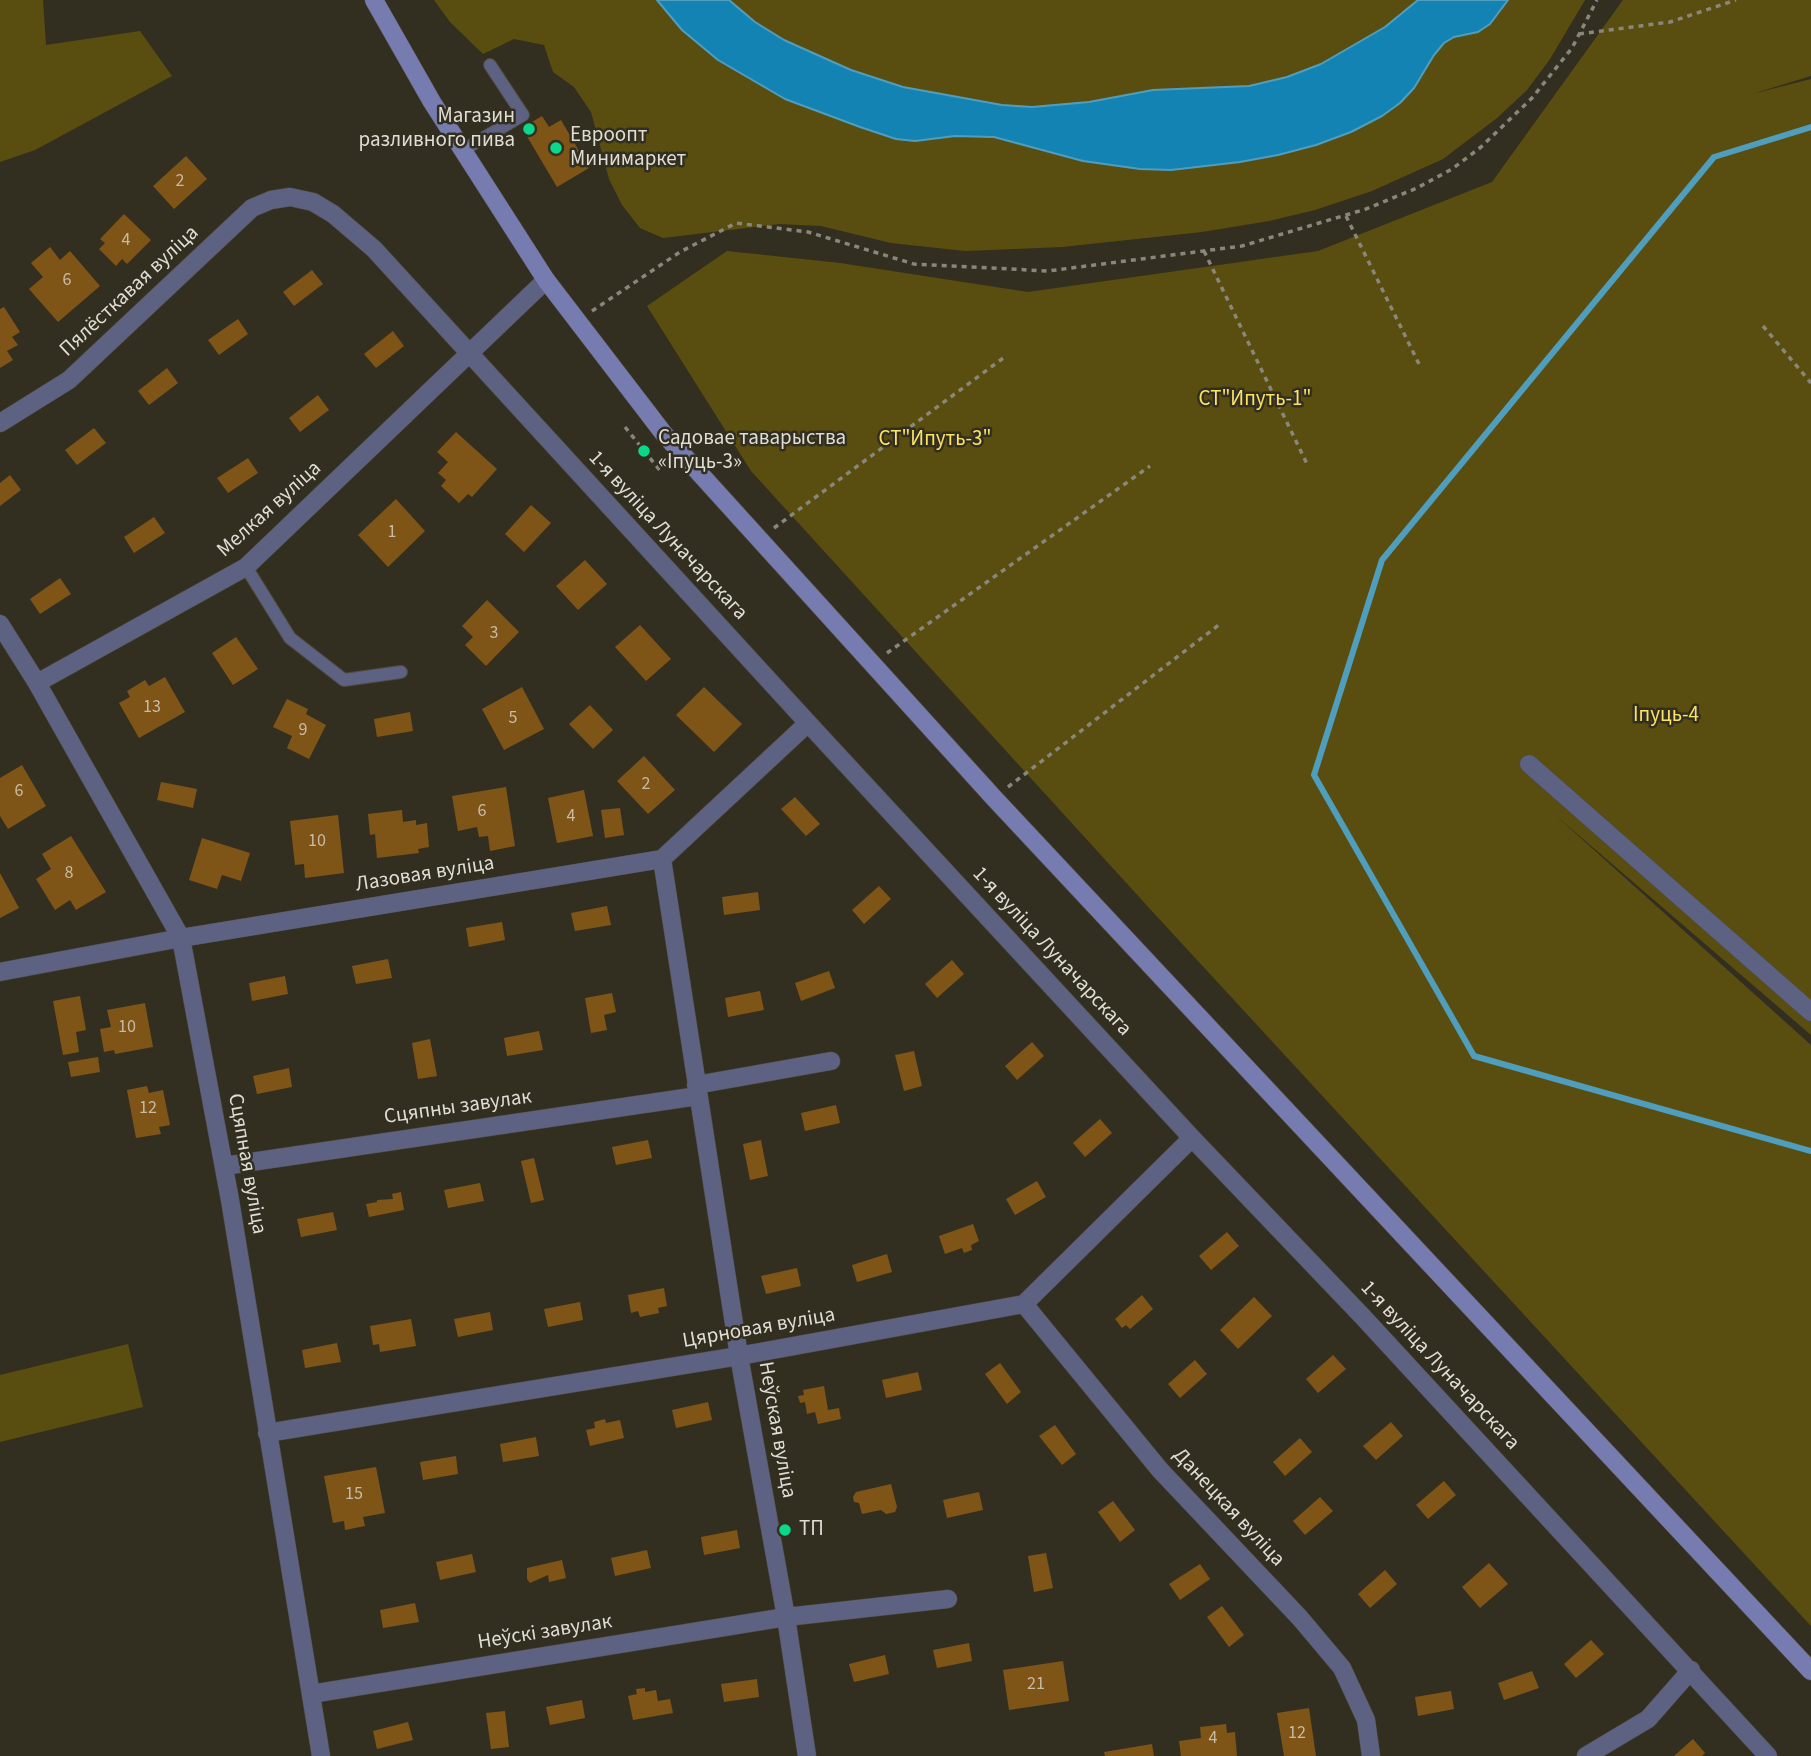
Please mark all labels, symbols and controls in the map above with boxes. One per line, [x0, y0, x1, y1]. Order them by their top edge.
place label: Магазин разливного пива [359, 104, 515, 154]
marker: Магазин разливного пива [521, 121, 537, 137]
place label: Евроопт Минимаркет [570, 123, 686, 173]
marker: Евроопт Минимаркет [548, 140, 564, 156]
house number: 2 [176, 171, 184, 193]
street label: Пялёсткавая вуліца [55, 221, 205, 363]
house number: 4 [122, 230, 130, 252]
house number: 6 [63, 270, 71, 292]
park label: СТ"Ипуть-1" [1199, 387, 1311, 413]
place label: Садовае таварыства «Іпуць-3» [658, 426, 846, 476]
park label: СТ"Ипуть-3" [879, 427, 991, 453]
marker: Садовае таварыства «Іпуць-3» [636, 443, 652, 459]
street label: 1-я вуліца Луначарскага [582, 446, 752, 626]
street label: Мелкая вуліца [213, 457, 327, 563]
house number: 1 [388, 522, 396, 544]
house number: 3 [490, 623, 498, 645]
house number: 13 [143, 697, 161, 719]
park label: Іпуць-4 [1633, 703, 1699, 729]
house number: 5 [509, 708, 517, 730]
house number: 9 [299, 720, 307, 742]
house number: 2 [642, 774, 650, 796]
house number: 6 [15, 781, 23, 803]
house number: 6 [478, 801, 486, 823]
house number: 4 [567, 806, 575, 828]
house number: 10 [308, 831, 326, 853]
street label: Лазовая вуліца [354, 852, 496, 898]
street label: 1-я вуліца Луначарскага [966, 862, 1136, 1042]
house number: 8 [65, 863, 73, 885]
house number: 10 [118, 1017, 136, 1039]
street label: Сцяпны завулак [383, 1085, 533, 1131]
street label: Сцяпная вуліца [221, 1092, 271, 1236]
house number: 12 [139, 1098, 157, 1120]
street label: 1-я вуліца Луначарскага [1354, 1276, 1524, 1456]
street label: Цярновая вуліца [681, 1303, 837, 1355]
street label: Неўская вуліца [752, 1360, 800, 1500]
street label: Данецкая вуліца [1167, 1444, 1289, 1572]
house number: 15 [345, 1484, 363, 1506]
place label: ТП [799, 1517, 824, 1543]
marker: ТП [777, 1522, 793, 1538]
street label: Неўскі завулак [476, 1610, 614, 1656]
house number: 21 [1027, 1674, 1045, 1696]
house number: 12 [1288, 1723, 1306, 1745]
house number: 4 [1209, 1728, 1217, 1750]

